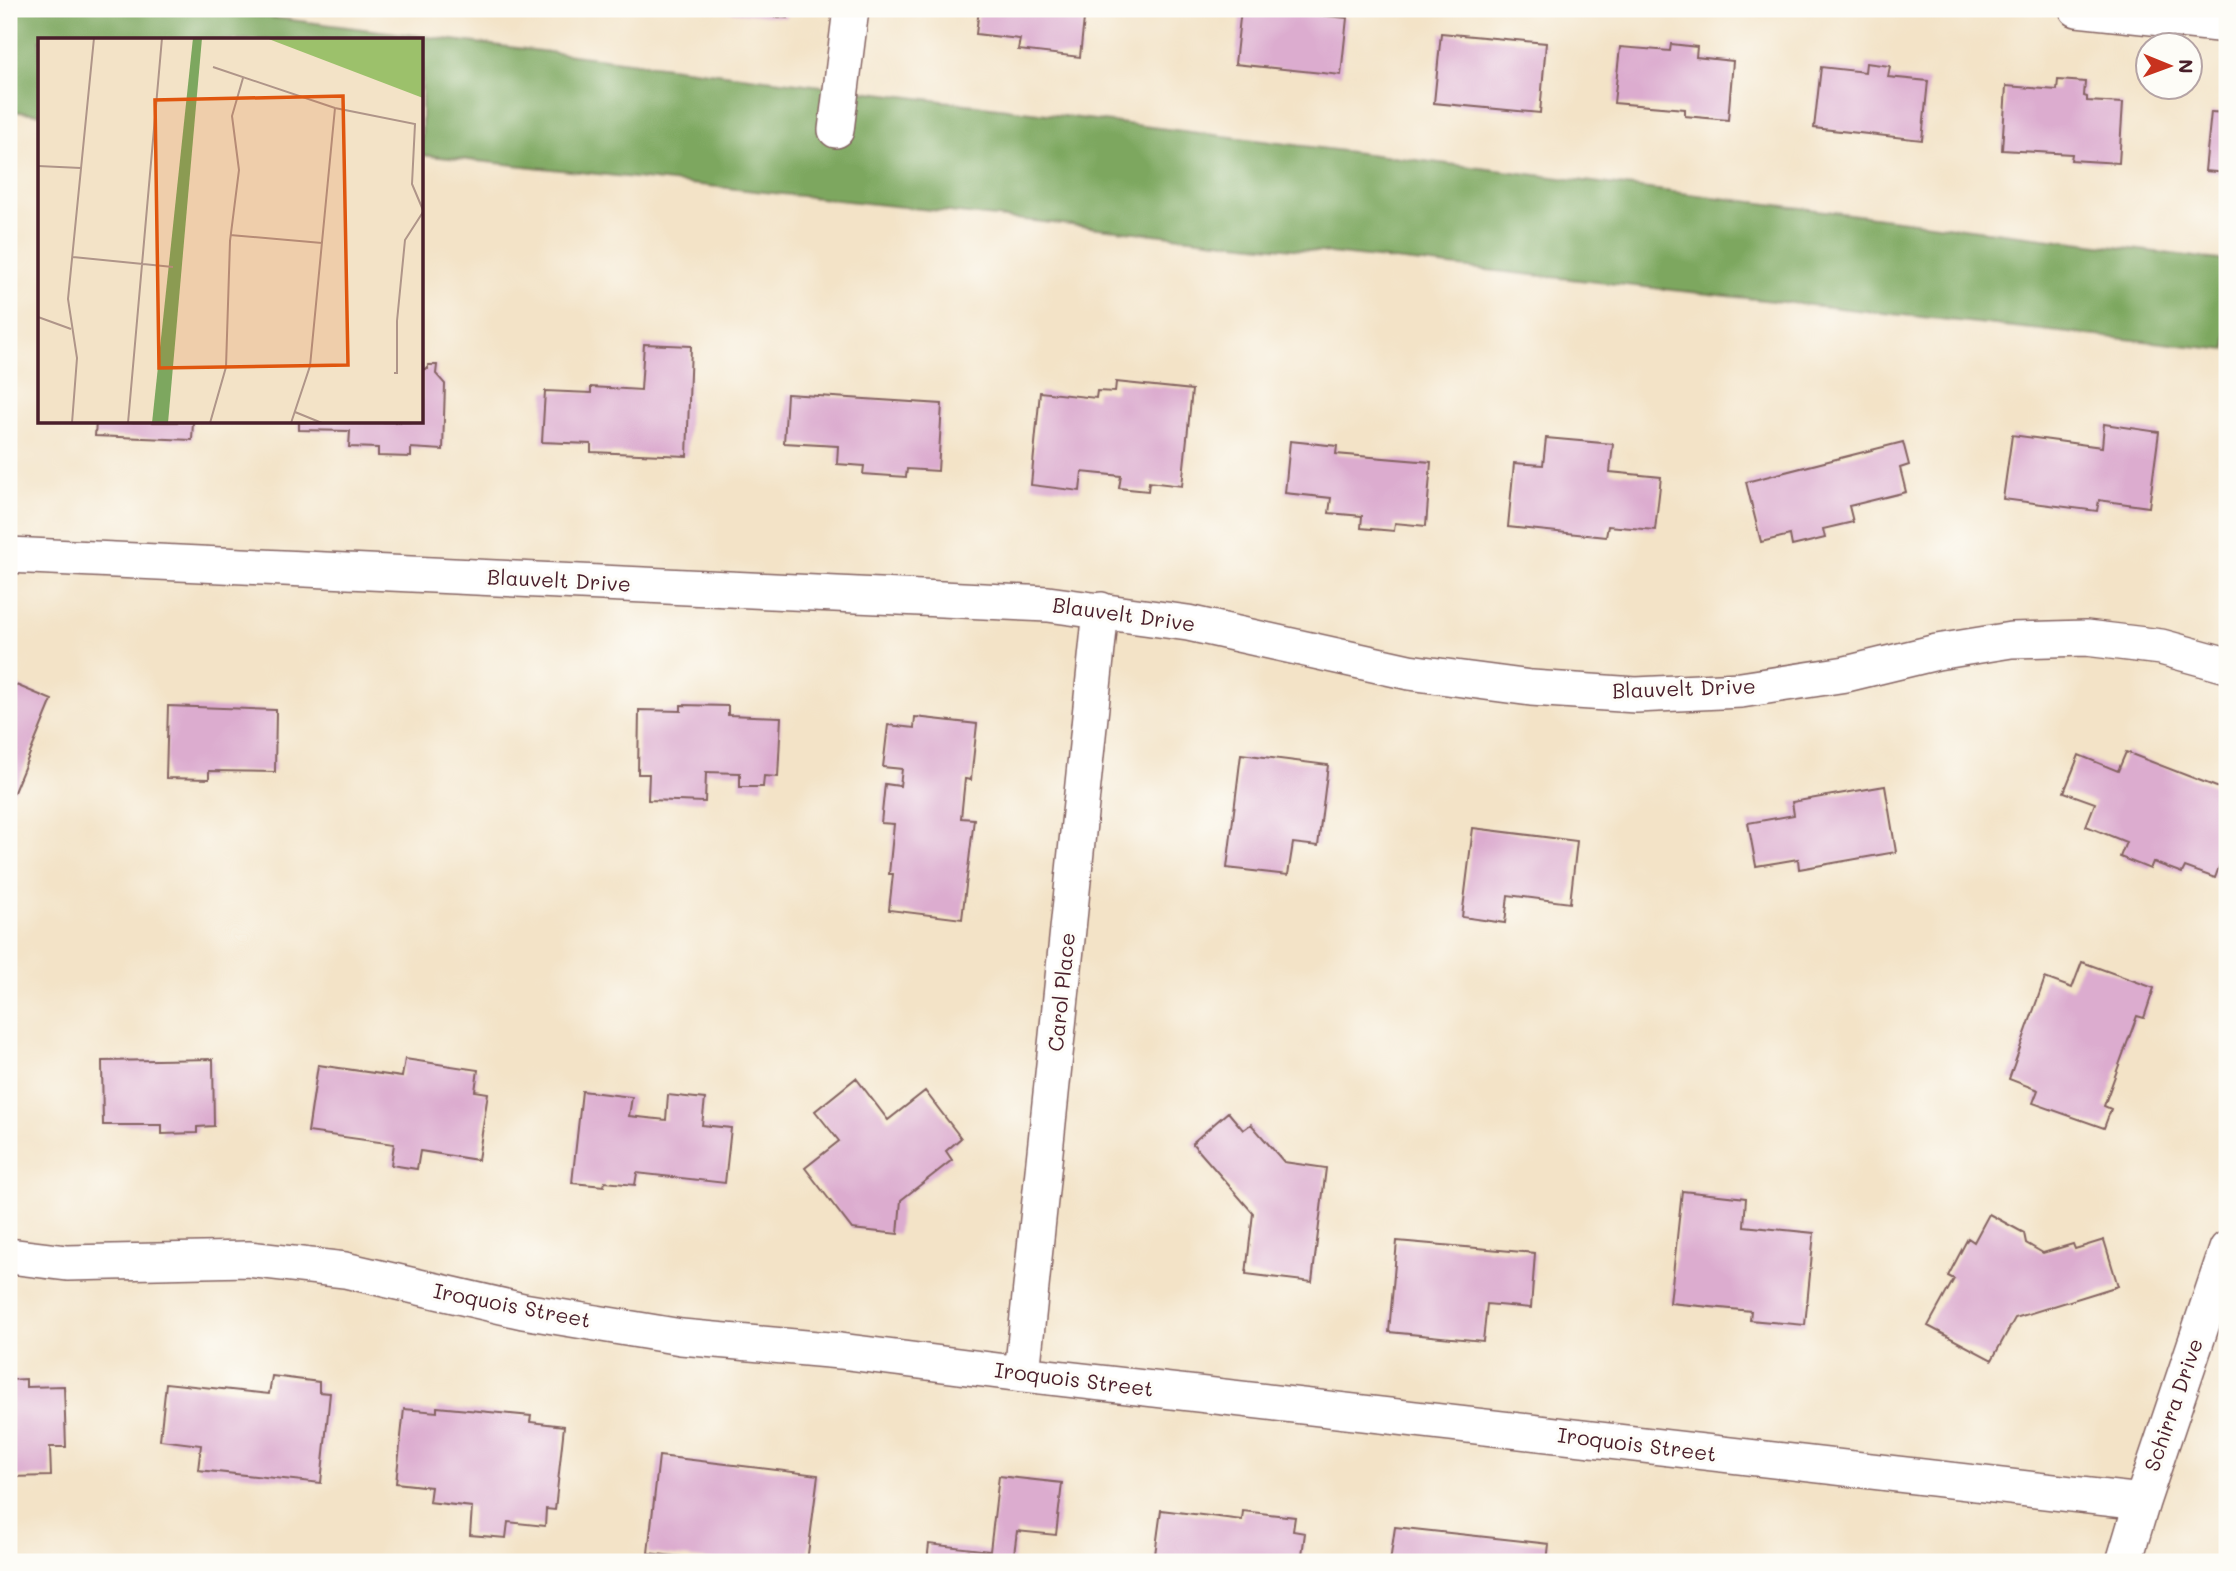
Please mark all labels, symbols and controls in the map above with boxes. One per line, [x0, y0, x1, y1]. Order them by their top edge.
north arrow [2134, 32, 2204, 102]
inset map [38, 38, 424, 424]
text: N [2174, 59, 2199, 74]
street label: Blauvelt Drive [487, 562, 632, 597]
street label: Blauvelt Drive [1051, 590, 1197, 637]
street label: Blauvelt Drive [1612, 672, 1756, 704]
street label: Carol Place [1041, 931, 1080, 1053]
street label: Iroquois Street [431, 1276, 593, 1333]
street label: Schirra Drive [2137, 1334, 2208, 1475]
street label: Iroquois Street [993, 1355, 1155, 1402]
street label: Iroquois Street [1556, 1420, 1718, 1467]

